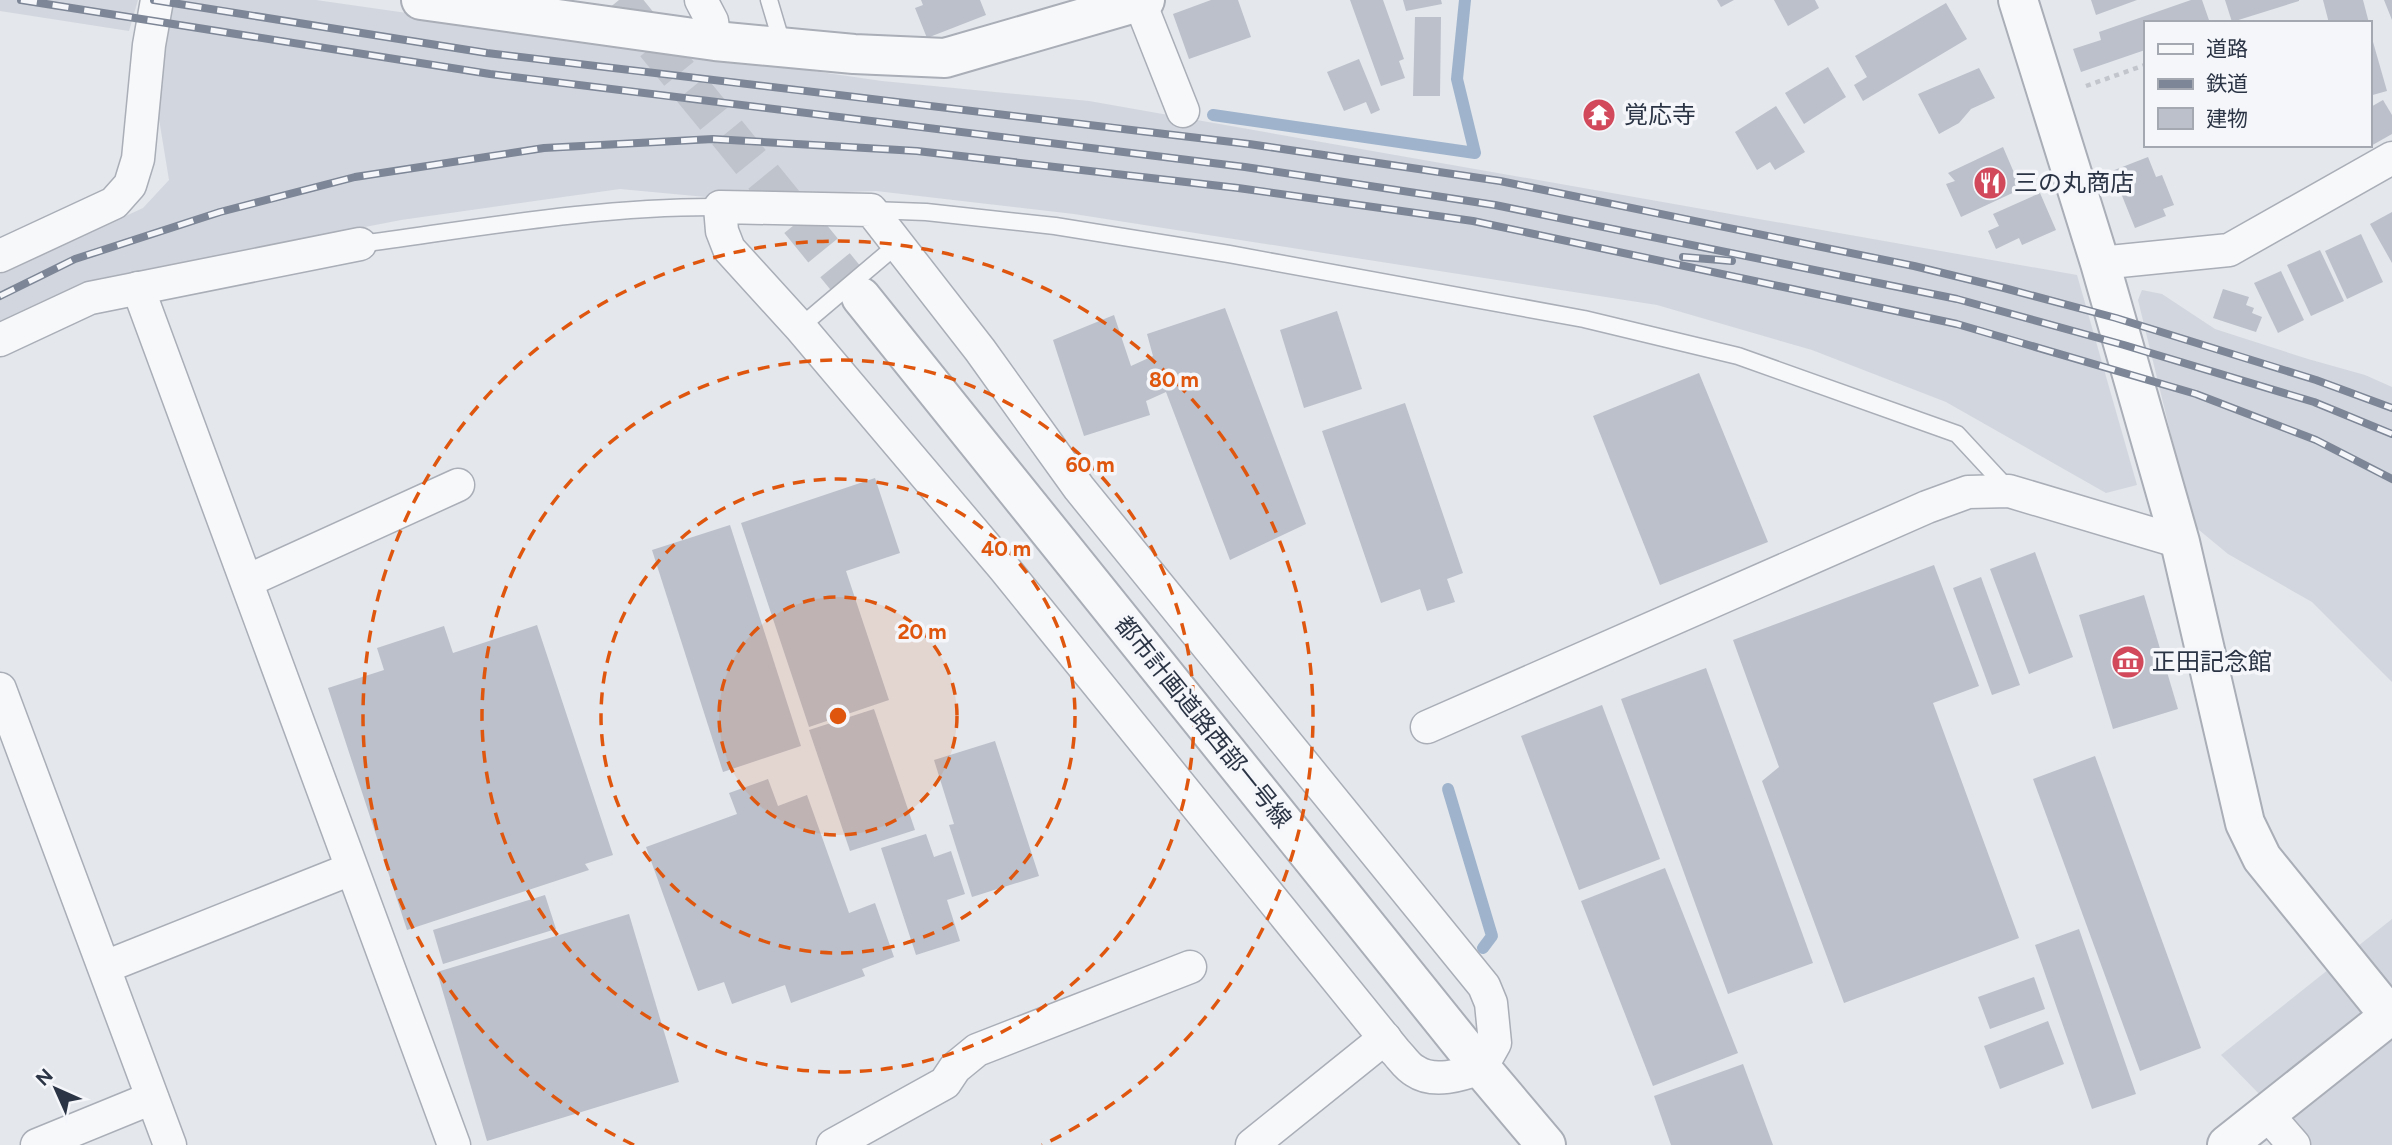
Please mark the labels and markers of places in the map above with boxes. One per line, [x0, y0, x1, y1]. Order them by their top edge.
temple icon: 覚応寺 [1580, 96, 1618, 134]
place label: 覚応寺 [1624, 100, 1696, 129]
restaurant icon: 三の丸商店 [1971, 164, 2009, 202]
place label: 三の丸商店 [2014, 168, 2134, 197]
museum icon: 正田記念館 [2109, 643, 2147, 681]
place label: 正田記念館 [2152, 647, 2272, 676]
centre of rings [826, 704, 850, 728]

